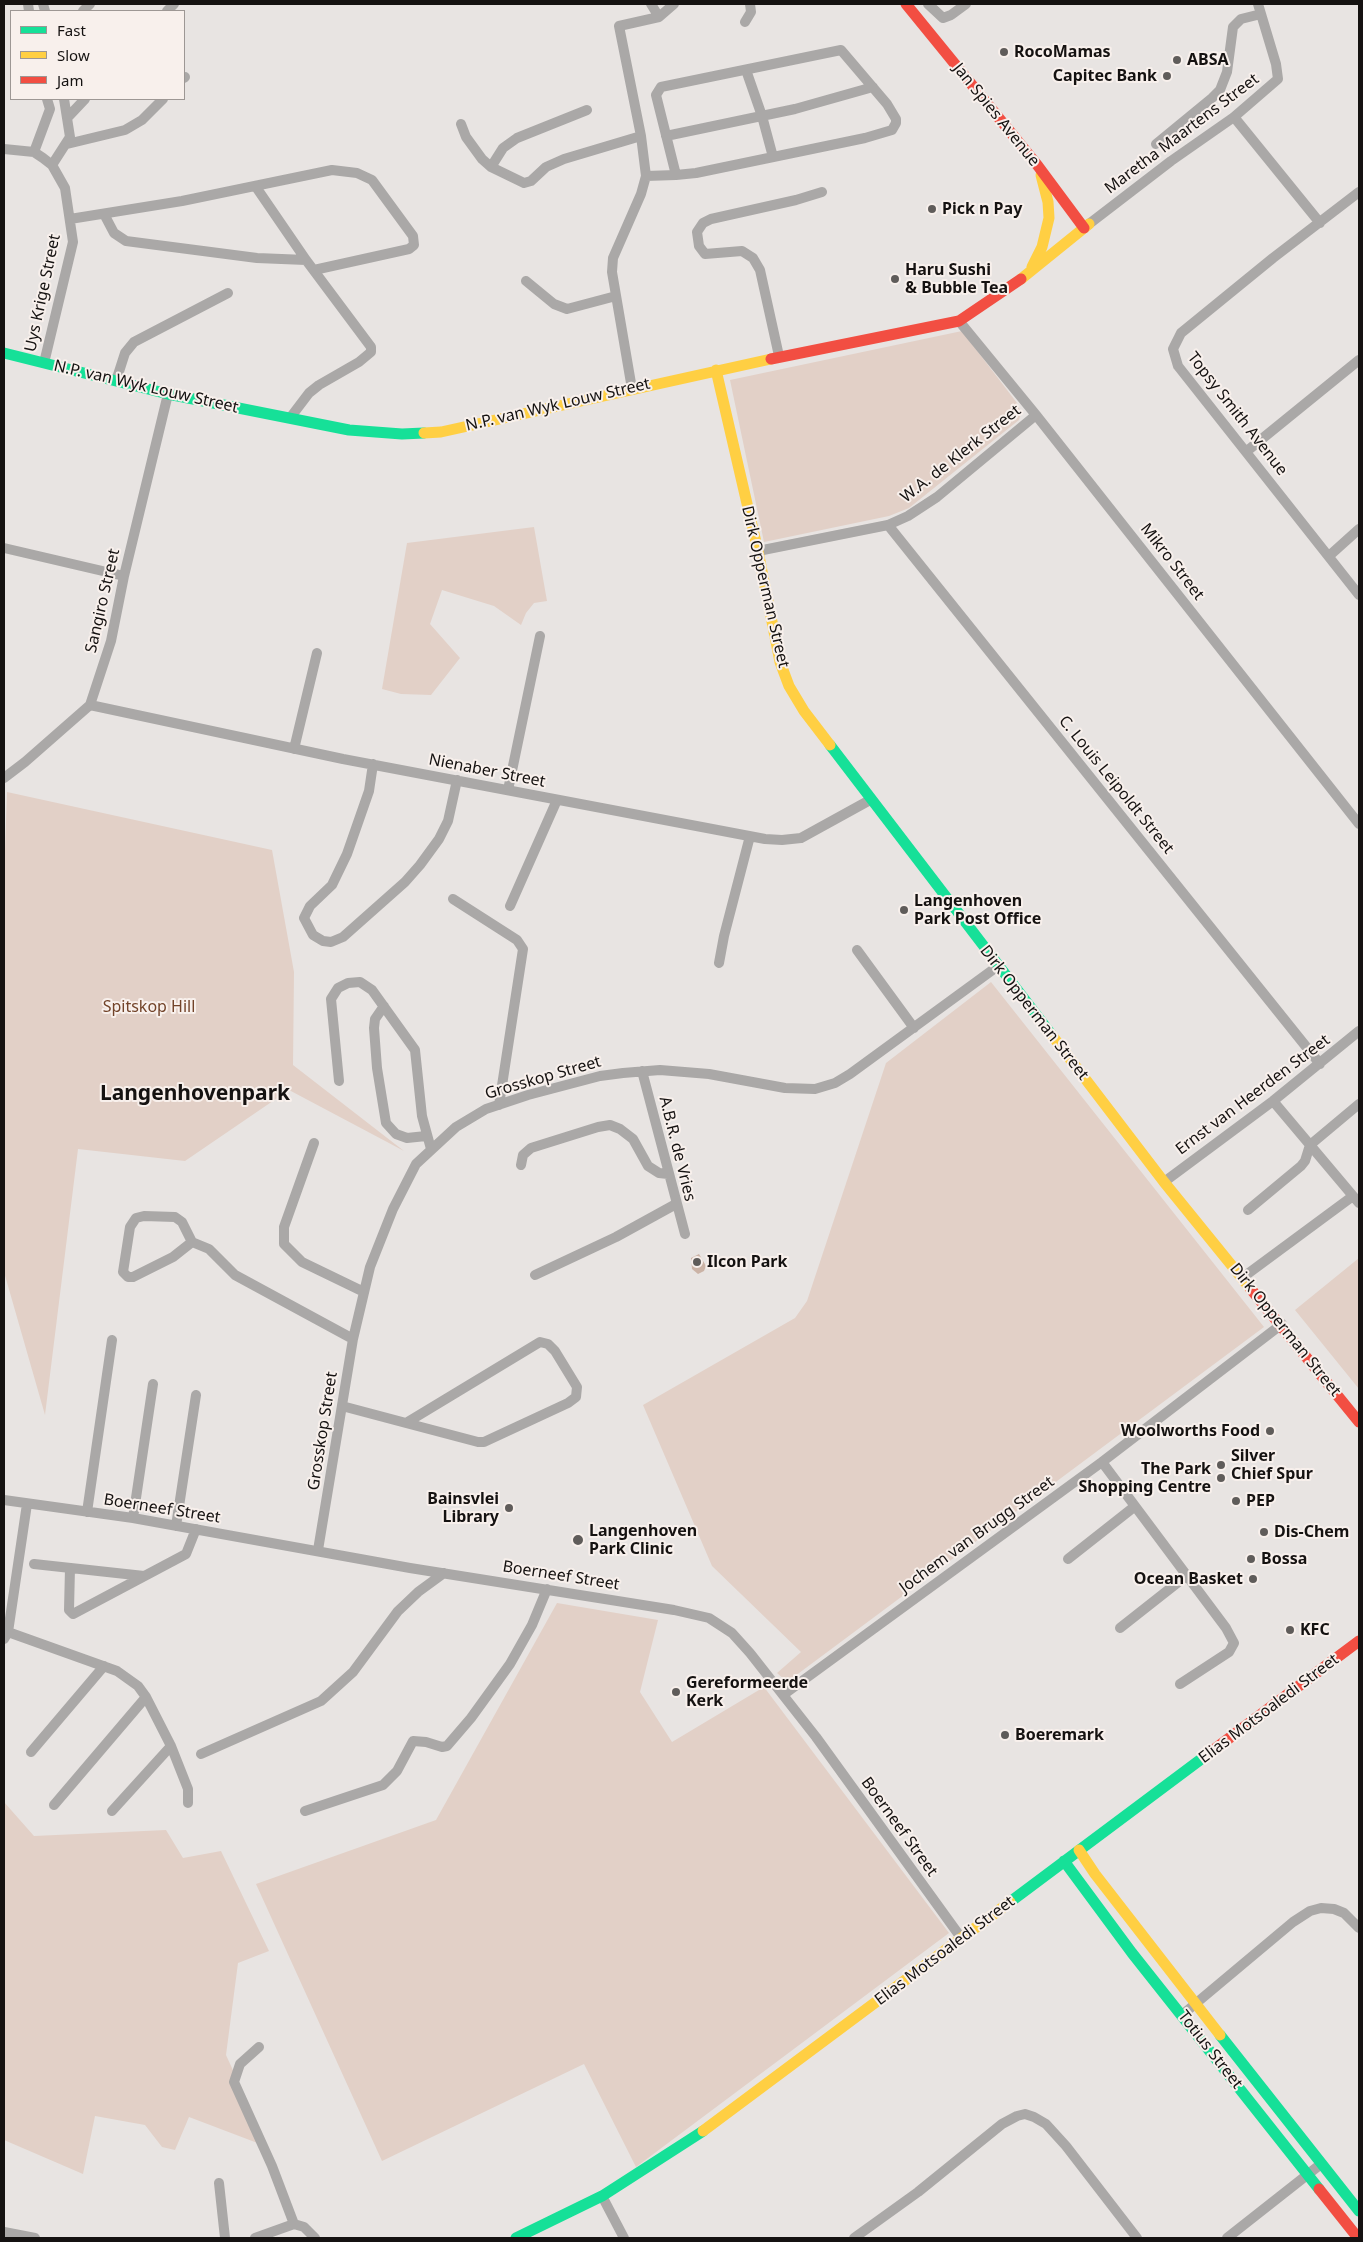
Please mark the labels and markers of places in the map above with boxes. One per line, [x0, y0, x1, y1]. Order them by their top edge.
place label: RocoMamas [1014, 42, 1111, 62]
marker: RocoMamas [998, 46, 1010, 58]
place label: ABSA [1187, 50, 1229, 70]
marker: ABSA [1171, 54, 1183, 66]
place label: Capitec Bank [1053, 66, 1157, 86]
marker: Capitec Bank [1161, 70, 1173, 82]
place label: Pick n Pay [942, 199, 1022, 219]
marker: Pick n Pay [926, 203, 938, 215]
place label: Haru Sushi & Bubble Tea [905, 260, 1008, 298]
marker: Haru Sushi & Bubble Tea [889, 273, 901, 285]
place label: Langenhoven Park Post Office [914, 891, 1041, 929]
marker: Langenhoven Park Post Office [898, 904, 910, 916]
place label: Ilcon Park [707, 1252, 787, 1272]
marker: Ilcon Park [691, 1256, 703, 1268]
place label: Woolworths Food [1121, 1421, 1260, 1441]
marker: Woolworths Food [1264, 1425, 1276, 1437]
place label: Silver Chief Spur [1231, 1446, 1313, 1484]
place label: The Park Shopping Centre [1079, 1459, 1211, 1497]
marker: Silver Chief Spur [1215, 1459, 1227, 1471]
marker: The Park Shopping Centre [1215, 1472, 1227, 1484]
place label: Bainsvlei Library [427, 1489, 499, 1527]
place label: PEP [1246, 1491, 1275, 1511]
marker: PEP [1230, 1495, 1242, 1507]
marker: Bainsvlei Library [503, 1502, 515, 1514]
place label: Langenhoven Park Clinic [589, 1521, 697, 1559]
place label: Dis-Chem [1274, 1522, 1349, 1542]
marker: Dis-Chem [1258, 1526, 1270, 1538]
marker: Langenhoven Park Clinic [571, 1533, 585, 1547]
place label: Bossa [1261, 1549, 1307, 1569]
marker: Bossa [1245, 1553, 1257, 1565]
place label: Ocean Basket [1134, 1569, 1243, 1589]
marker: Ocean Basket [1247, 1573, 1259, 1585]
place label: KFC [1300, 1620, 1330, 1640]
marker: KFC [1284, 1624, 1296, 1636]
place label: Gereformeerde Kerk [686, 1673, 808, 1711]
marker: Gereformeerde Kerk [670, 1686, 682, 1698]
place label: Boeremark [1015, 1725, 1104, 1745]
marker: Boeremark [999, 1729, 1011, 1741]

